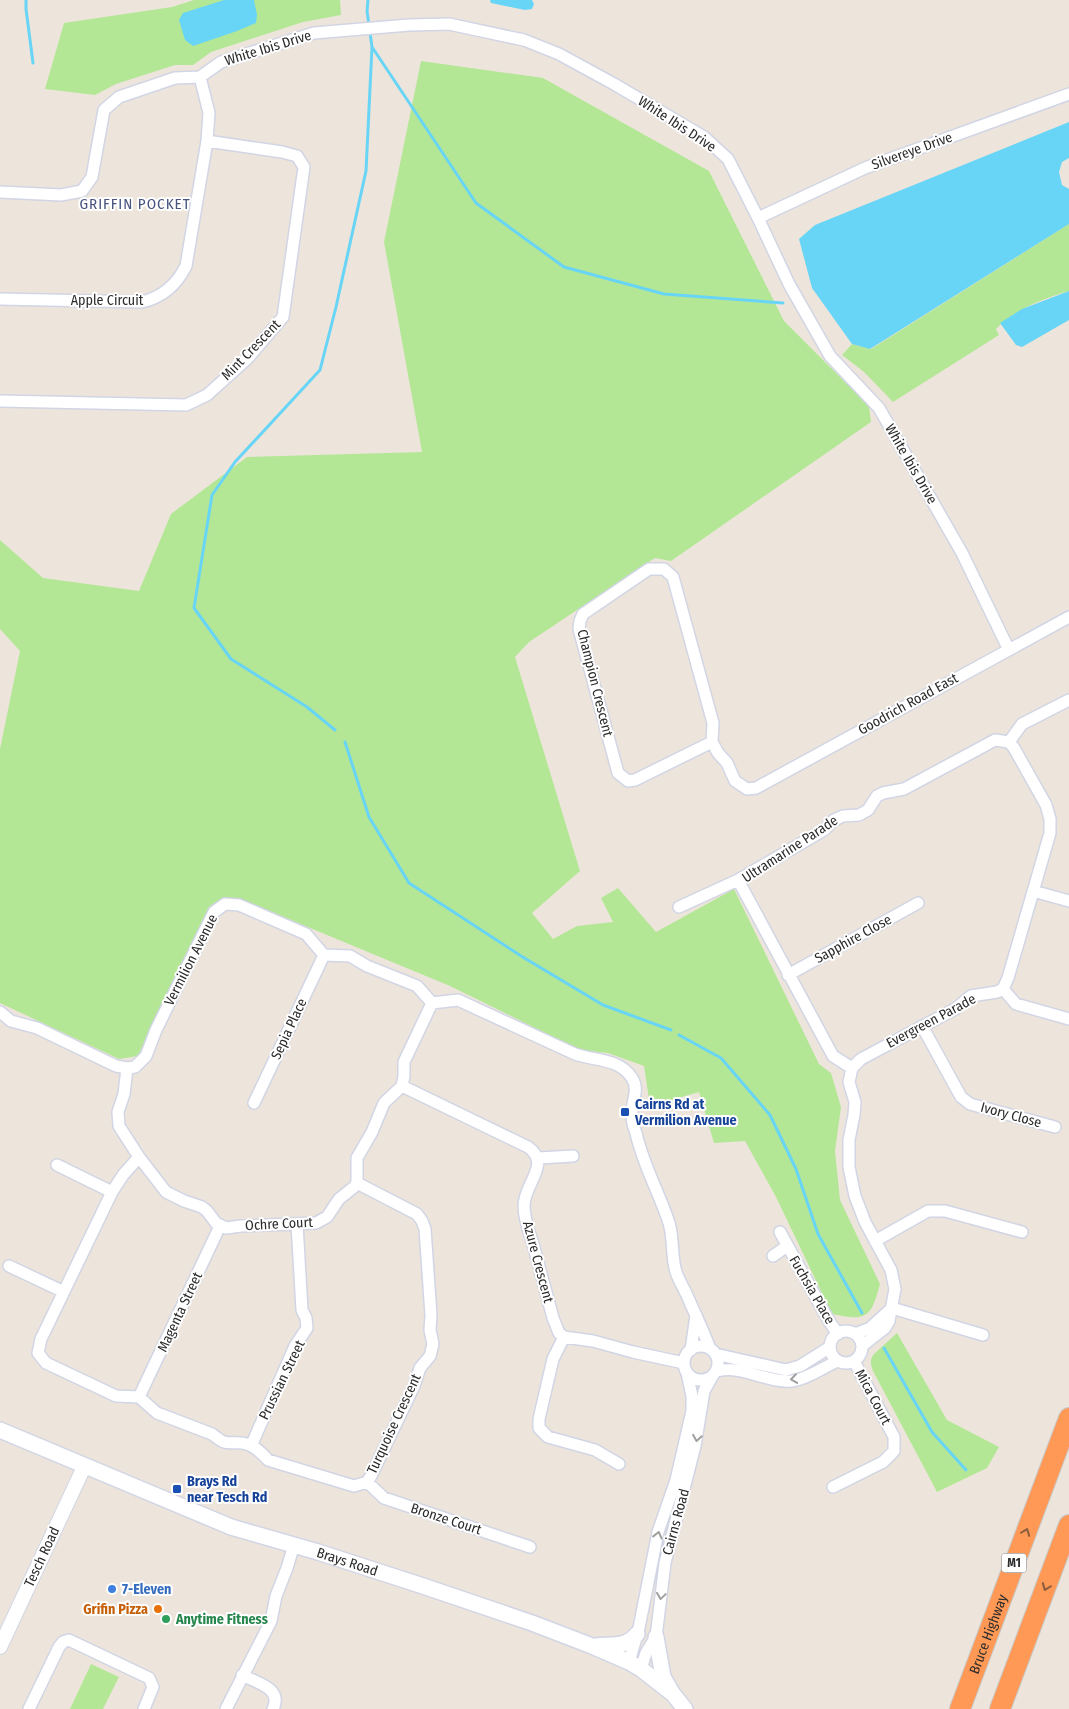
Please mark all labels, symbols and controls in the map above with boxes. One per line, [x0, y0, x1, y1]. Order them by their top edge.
street label: White Ibis Drive [223, 27, 313, 69]
street label: White Ibis Drive [635, 92, 719, 156]
street label: Silvereye Drive [869, 129, 955, 173]
district label: GRIFFIN POCKET [79, 195, 191, 213]
street label: Apple Circuit [71, 292, 144, 309]
street label: Mint Crescent [218, 316, 284, 384]
street label: White Ibis Drive [881, 421, 941, 507]
street label: Champion Crescent [573, 628, 617, 739]
street label: Goodrich Road East [855, 669, 961, 738]
street label: Ultramarine Parade [739, 812, 841, 886]
street label: Vermilion Avenue [161, 911, 221, 1008]
street label: Sapphire Close [812, 911, 894, 967]
street label: Evergreen Parade [883, 990, 979, 1052]
street label: Sepia Place [267, 996, 311, 1062]
place label: Cairns Rd at Vermilion Avenue [634, 1096, 737, 1129]
street label: Ivory Close [979, 1099, 1043, 1131]
marker: Cairns Rd at Vermilion Avenue [619, 1106, 631, 1118]
street label: Ochre Court [245, 1214, 314, 1234]
street label: Azure Crescent [519, 1219, 557, 1305]
street label: Fuchsia Place [786, 1253, 838, 1327]
street label: Magenta Street [154, 1269, 206, 1355]
street label: Prussian Street [255, 1337, 309, 1423]
street label: Mica Court [851, 1366, 895, 1428]
street label: Turquoise Crescent [363, 1371, 425, 1477]
one-way arrow [789, 1374, 798, 1384]
one-way arrow [692, 1434, 702, 1442]
place label: Brays Rd near Tesch Rd [187, 1473, 267, 1506]
marker: Brays Rd near Tesch Rd [171, 1483, 183, 1495]
street label: Cairns Road [659, 1487, 693, 1557]
street label: Bronze Court [408, 1500, 484, 1539]
street label: Tesch Road [21, 1524, 63, 1590]
one-way arrow [1020, 1528, 1030, 1537]
one-way arrow [652, 1531, 662, 1540]
street label: Brays Road [315, 1544, 380, 1579]
road number: M1 [1002, 1554, 1026, 1572]
place label: 7-Eleven [122, 1581, 171, 1598]
one-way arrow [1042, 1582, 1052, 1591]
marker: 7-Eleven [106, 1583, 118, 1595]
street label: Bruce Highway [965, 1591, 1011, 1676]
one-way arrow [656, 1592, 666, 1600]
place label: Grifin Pizza [83, 1601, 148, 1618]
marker: Grifin Pizza [152, 1603, 164, 1615]
place label: Anytime Fitness [175, 1611, 268, 1628]
marker: Anytime Fitness [160, 1613, 172, 1625]

